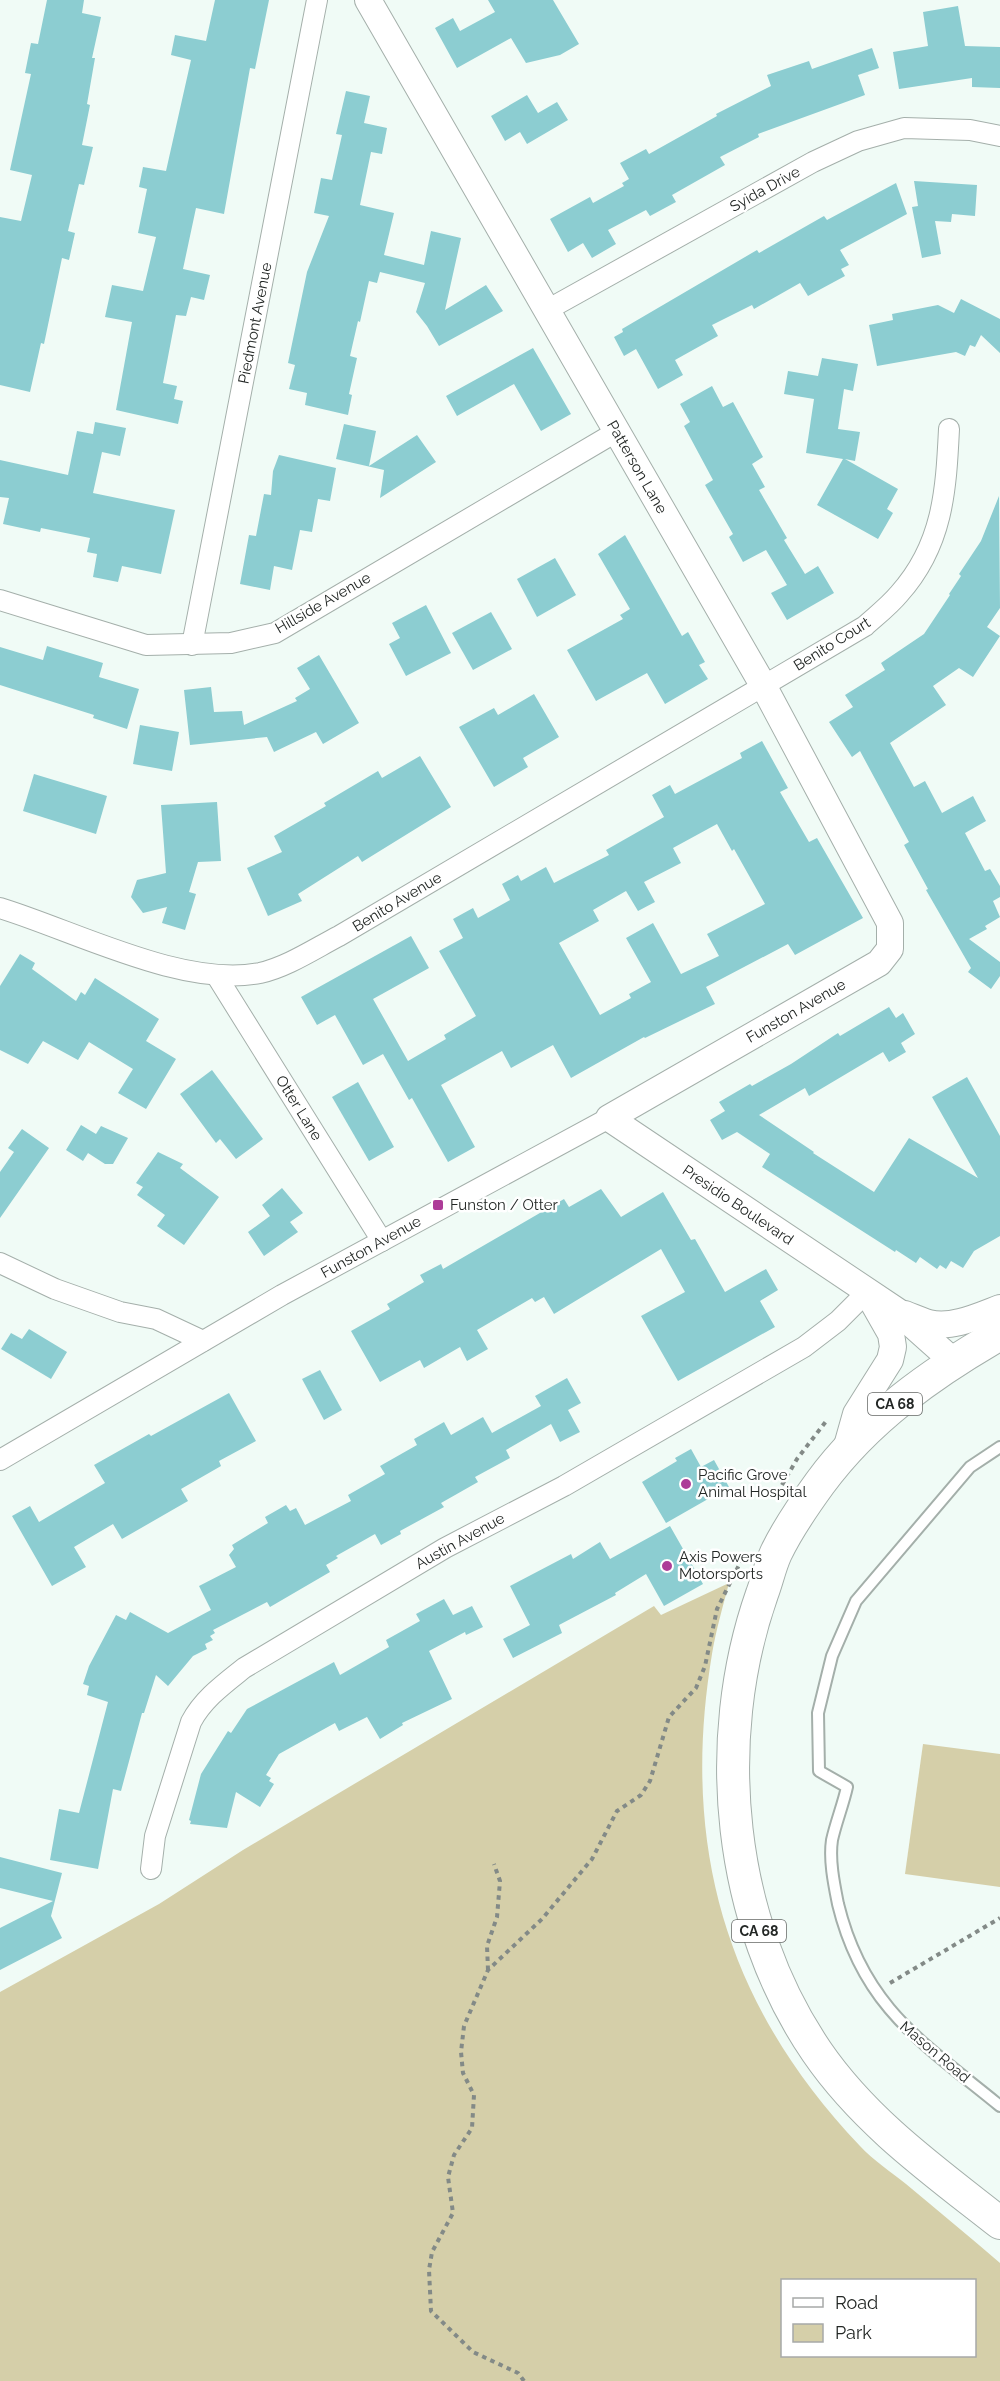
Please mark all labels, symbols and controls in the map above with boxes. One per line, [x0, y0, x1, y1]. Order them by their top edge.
street label: Syida Drive [727, 162, 803, 216]
street label: Piedmont Avenue [234, 261, 276, 385]
street label: Patterson Lane [603, 417, 671, 517]
street label: Hillside Avenue [272, 568, 374, 638]
street label: Benito Court [790, 613, 874, 675]
street label: Benito Avenue [349, 868, 445, 936]
street label: Funston Avenue [743, 975, 849, 1047]
street label: Otter Lane [272, 1072, 326, 1144]
street label: Presidio Boulevard [679, 1161, 797, 1249]
place label: Funston / Otter [450, 1196, 559, 1214]
marker: Funston / Otter [431, 1198, 445, 1212]
street label: Funston Avenue [318, 1212, 424, 1282]
road number: CA 68 [868, 1393, 922, 1415]
place label: Pacific Grove Animal Hospital [698, 1466, 807, 1501]
marker: Pacific Grove Animal Hospital [679, 1477, 693, 1491]
street label: Austin Avenue [412, 1509, 508, 1573]
place label: Axis Powers Motorsports [679, 1548, 763, 1583]
marker: Axis Powers Motorsports [660, 1559, 674, 1573]
road number: CA 68 [732, 1920, 786, 1942]
street label: Mason Road [896, 2017, 974, 2087]
legend [781, 2279, 976, 2357]
text: Road [835, 2292, 878, 2313]
text: Park [835, 2322, 872, 2343]

